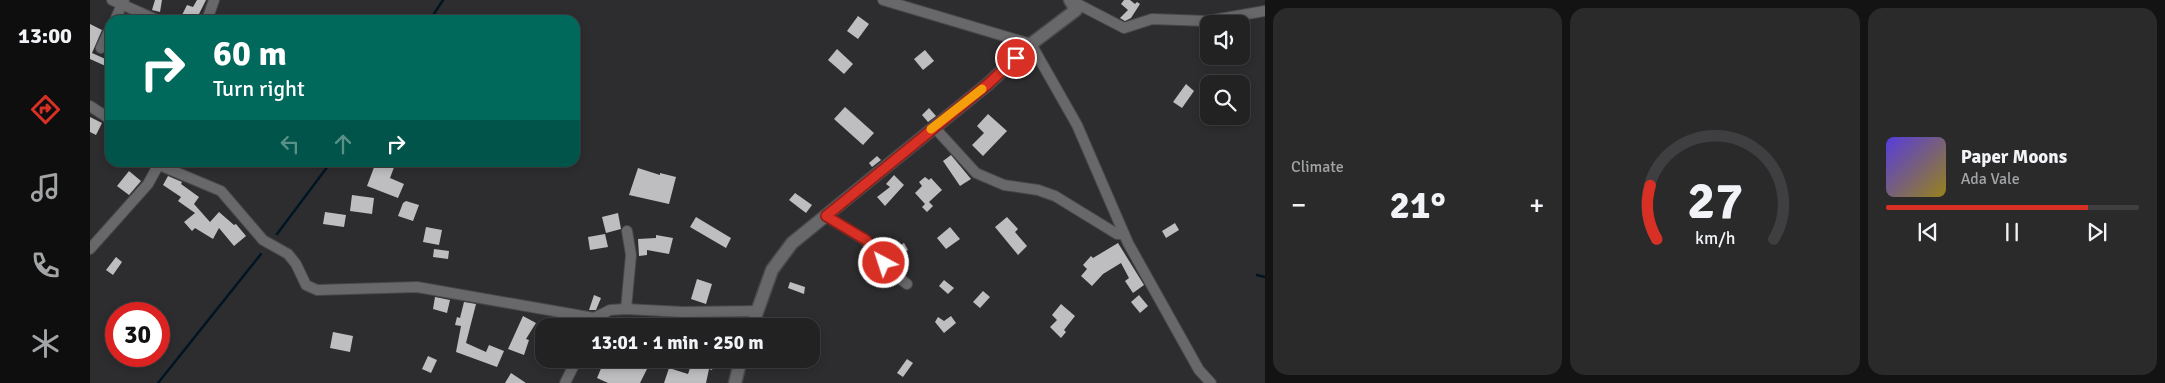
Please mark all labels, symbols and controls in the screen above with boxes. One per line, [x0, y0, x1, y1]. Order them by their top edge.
map controls [1200, 15, 1250, 125]
button: sound [1200, 15, 1250, 65]
text: 13:00 [18, 22, 72, 49]
text: 60 m [213, 32, 287, 75]
icon: right [130, 35, 195, 100]
pin [995, 37, 1037, 79]
icon: arrive [1002, 44, 1030, 72]
text: Turn right [213, 75, 305, 102]
button: search [1200, 75, 1250, 125]
icon: directions [28, 92, 63, 127]
icon: left [276, 130, 304, 158]
icon: ahead [329, 130, 357, 158]
icon: right [382, 130, 410, 158]
text: Paper Moons [1961, 145, 2067, 169]
text: Climate [1291, 157, 1344, 177]
text: 27 [1687, 169, 1743, 233]
text: Ada Vale [1961, 169, 2020, 189]
icon: music [28, 170, 63, 205]
text: 21° [1390, 182, 1446, 229]
text: − [1291, 188, 1306, 222]
text: + [1529, 188, 1544, 222]
icon: previous [1914, 218, 1942, 246]
icon: pause [1998, 218, 2026, 246]
icon: next [2083, 218, 2111, 246]
text: km/h [1695, 227, 1735, 249]
position arrow [857, 236, 909, 288]
icon: phone [28, 248, 63, 283]
speed limit sign: 30 [105, 302, 170, 367]
icon: climate [28, 326, 63, 361]
text: 13:01 · 1 min · 250 m [591, 331, 764, 355]

